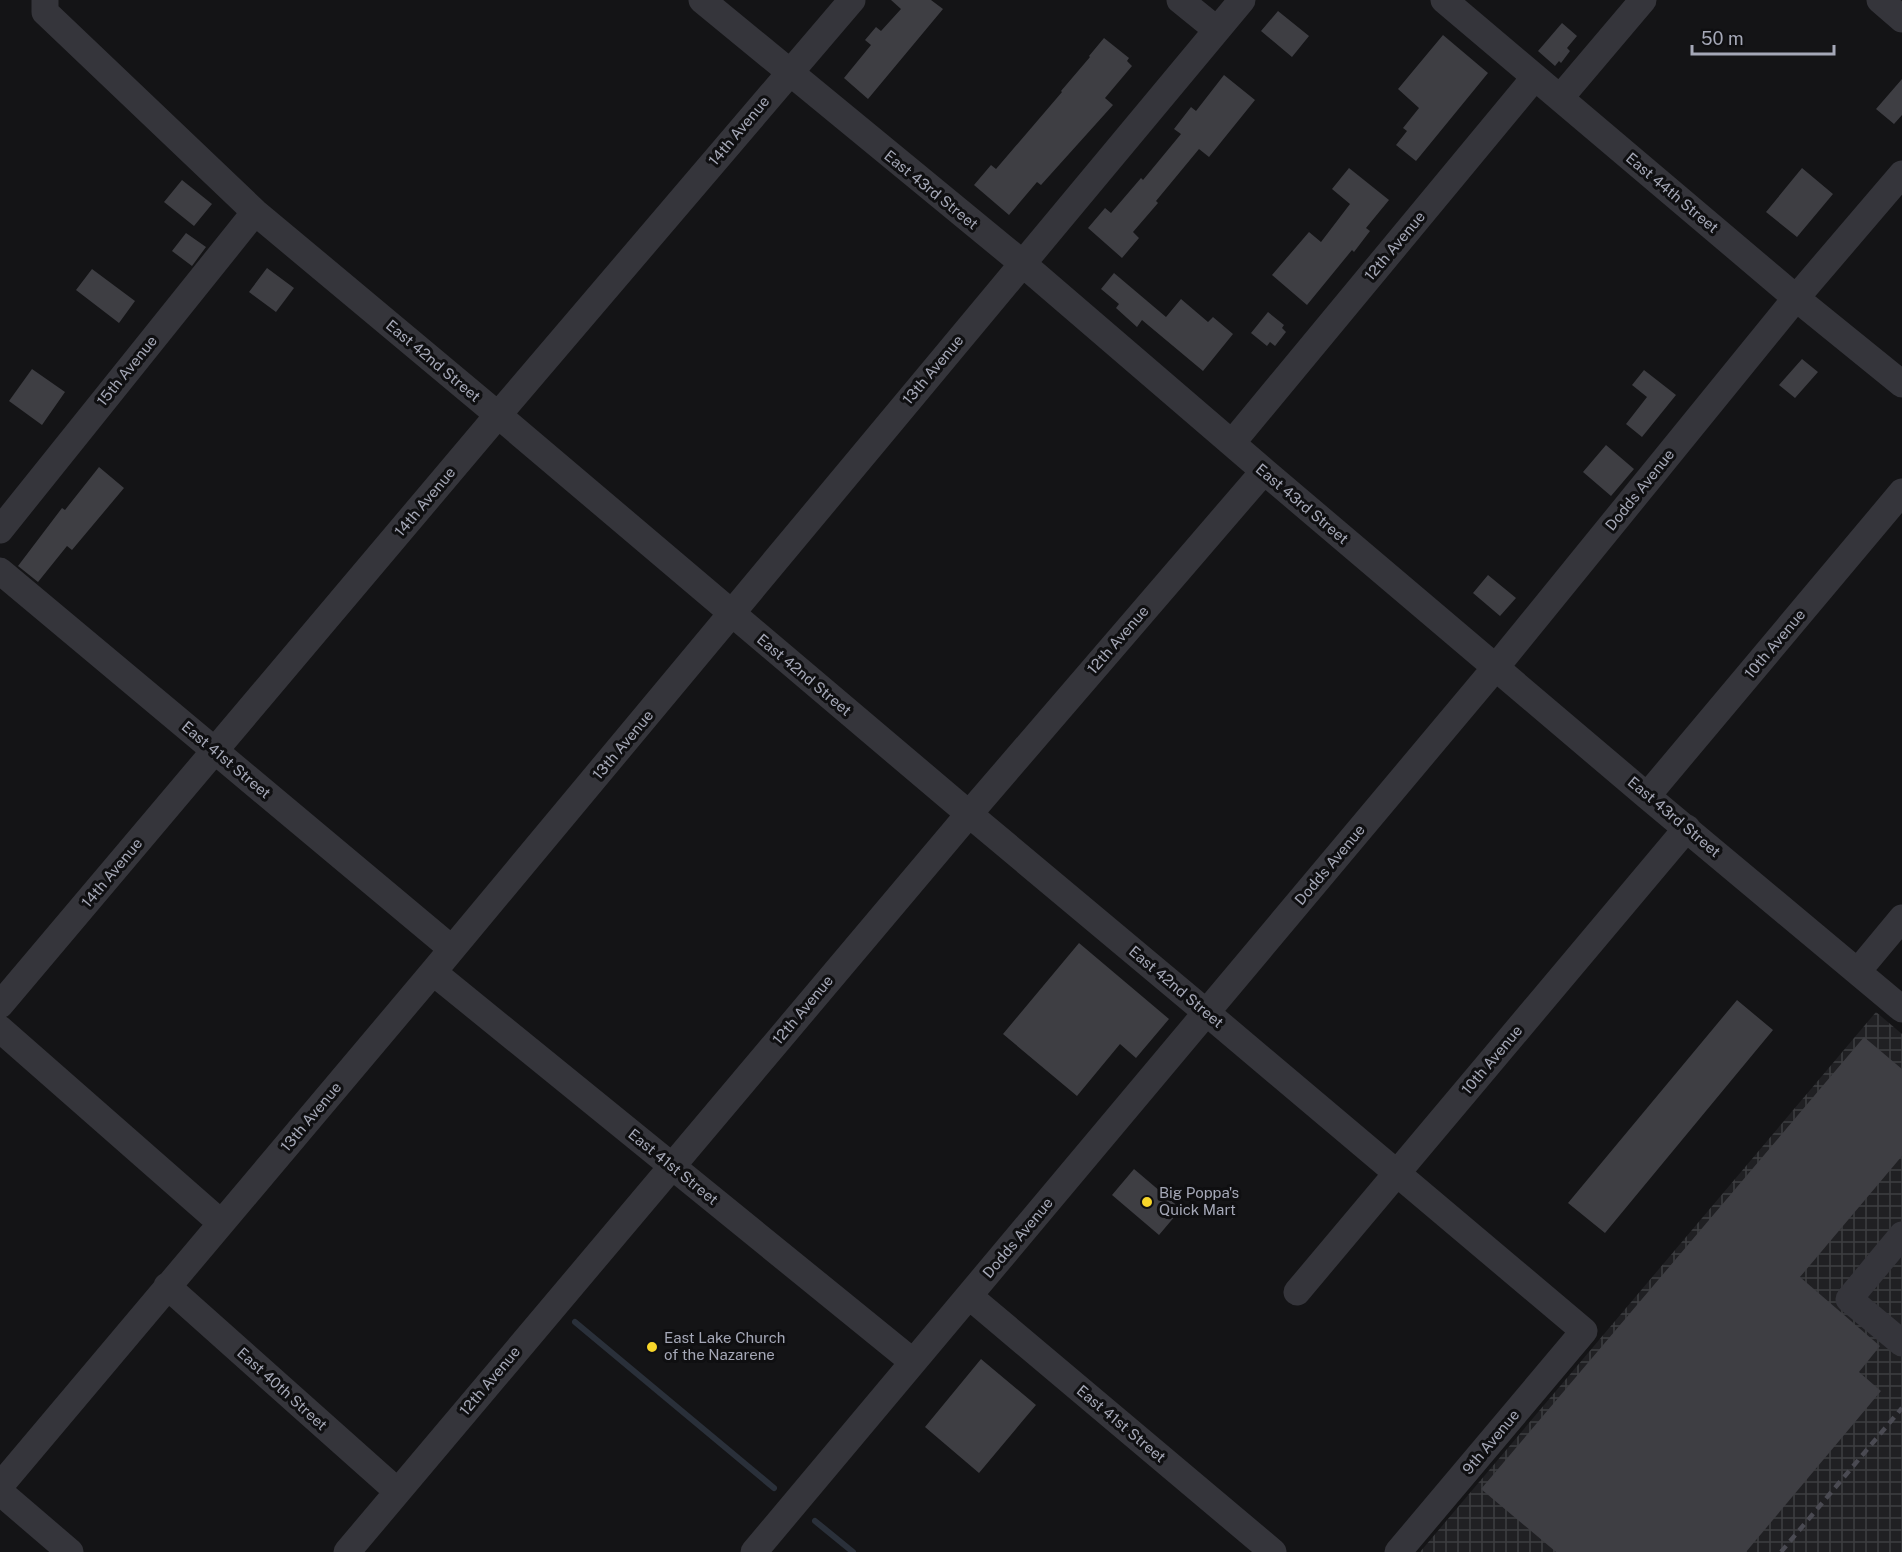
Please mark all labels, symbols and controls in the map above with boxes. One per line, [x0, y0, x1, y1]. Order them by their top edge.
scale bar [1692, 18, 1834, 56]
text: 50 m [1701, 28, 1744, 49]
street label: 14th Avenue [705, 93, 773, 169]
street label: East 43rd Street [881, 147, 982, 233]
street label: East 44th Street [1623, 149, 1722, 236]
street label: 12th Avenue [1361, 208, 1428, 284]
street label: East 42nd Street [383, 316, 484, 405]
street label: 15th Avenue [93, 332, 160, 409]
street label: 13th Avenue [899, 332, 967, 408]
street label: Dodds Avenue [1602, 446, 1678, 534]
street label: East 43rd Street [1253, 460, 1352, 547]
street label: 14th Avenue [391, 464, 459, 540]
street label: 12th Avenue [1083, 602, 1152, 677]
street label: 10th Avenue [1741, 606, 1808, 682]
street label: East 42nd Street [754, 630, 855, 719]
street label: 13th Avenue [589, 707, 657, 783]
street label: East 41st Street [179, 718, 274, 802]
street label: East 43rd Street [1625, 773, 1724, 860]
street label: Dodds Avenue [1291, 821, 1368, 908]
street label: 14th Avenue [78, 835, 146, 911]
street label: East 42nd Street [1126, 942, 1227, 1031]
street label: 12th Avenue [769, 972, 836, 1048]
street label: 10th Avenue [1458, 1022, 1525, 1098]
street label: 13th Avenue [277, 1079, 345, 1155]
street label: East 41st Street [625, 1125, 722, 1208]
place label: Big Poppa's Quick Mart [1159, 1184, 1239, 1218]
street label: Dodds Avenue [979, 1194, 1056, 1281]
marker: Big Poppa's Quick Mart [1140, 1195, 1154, 1209]
place label: East Lake Church of the Nazarene [664, 1329, 785, 1363]
marker: East Lake Church of the Nazarene [645, 1340, 659, 1354]
street label: 12th Avenue [456, 1343, 523, 1419]
street label: East 40th Street [234, 1344, 331, 1433]
street label: East 41st Street [1074, 1382, 1169, 1466]
street label: 9th Avenue [1459, 1406, 1523, 1477]

